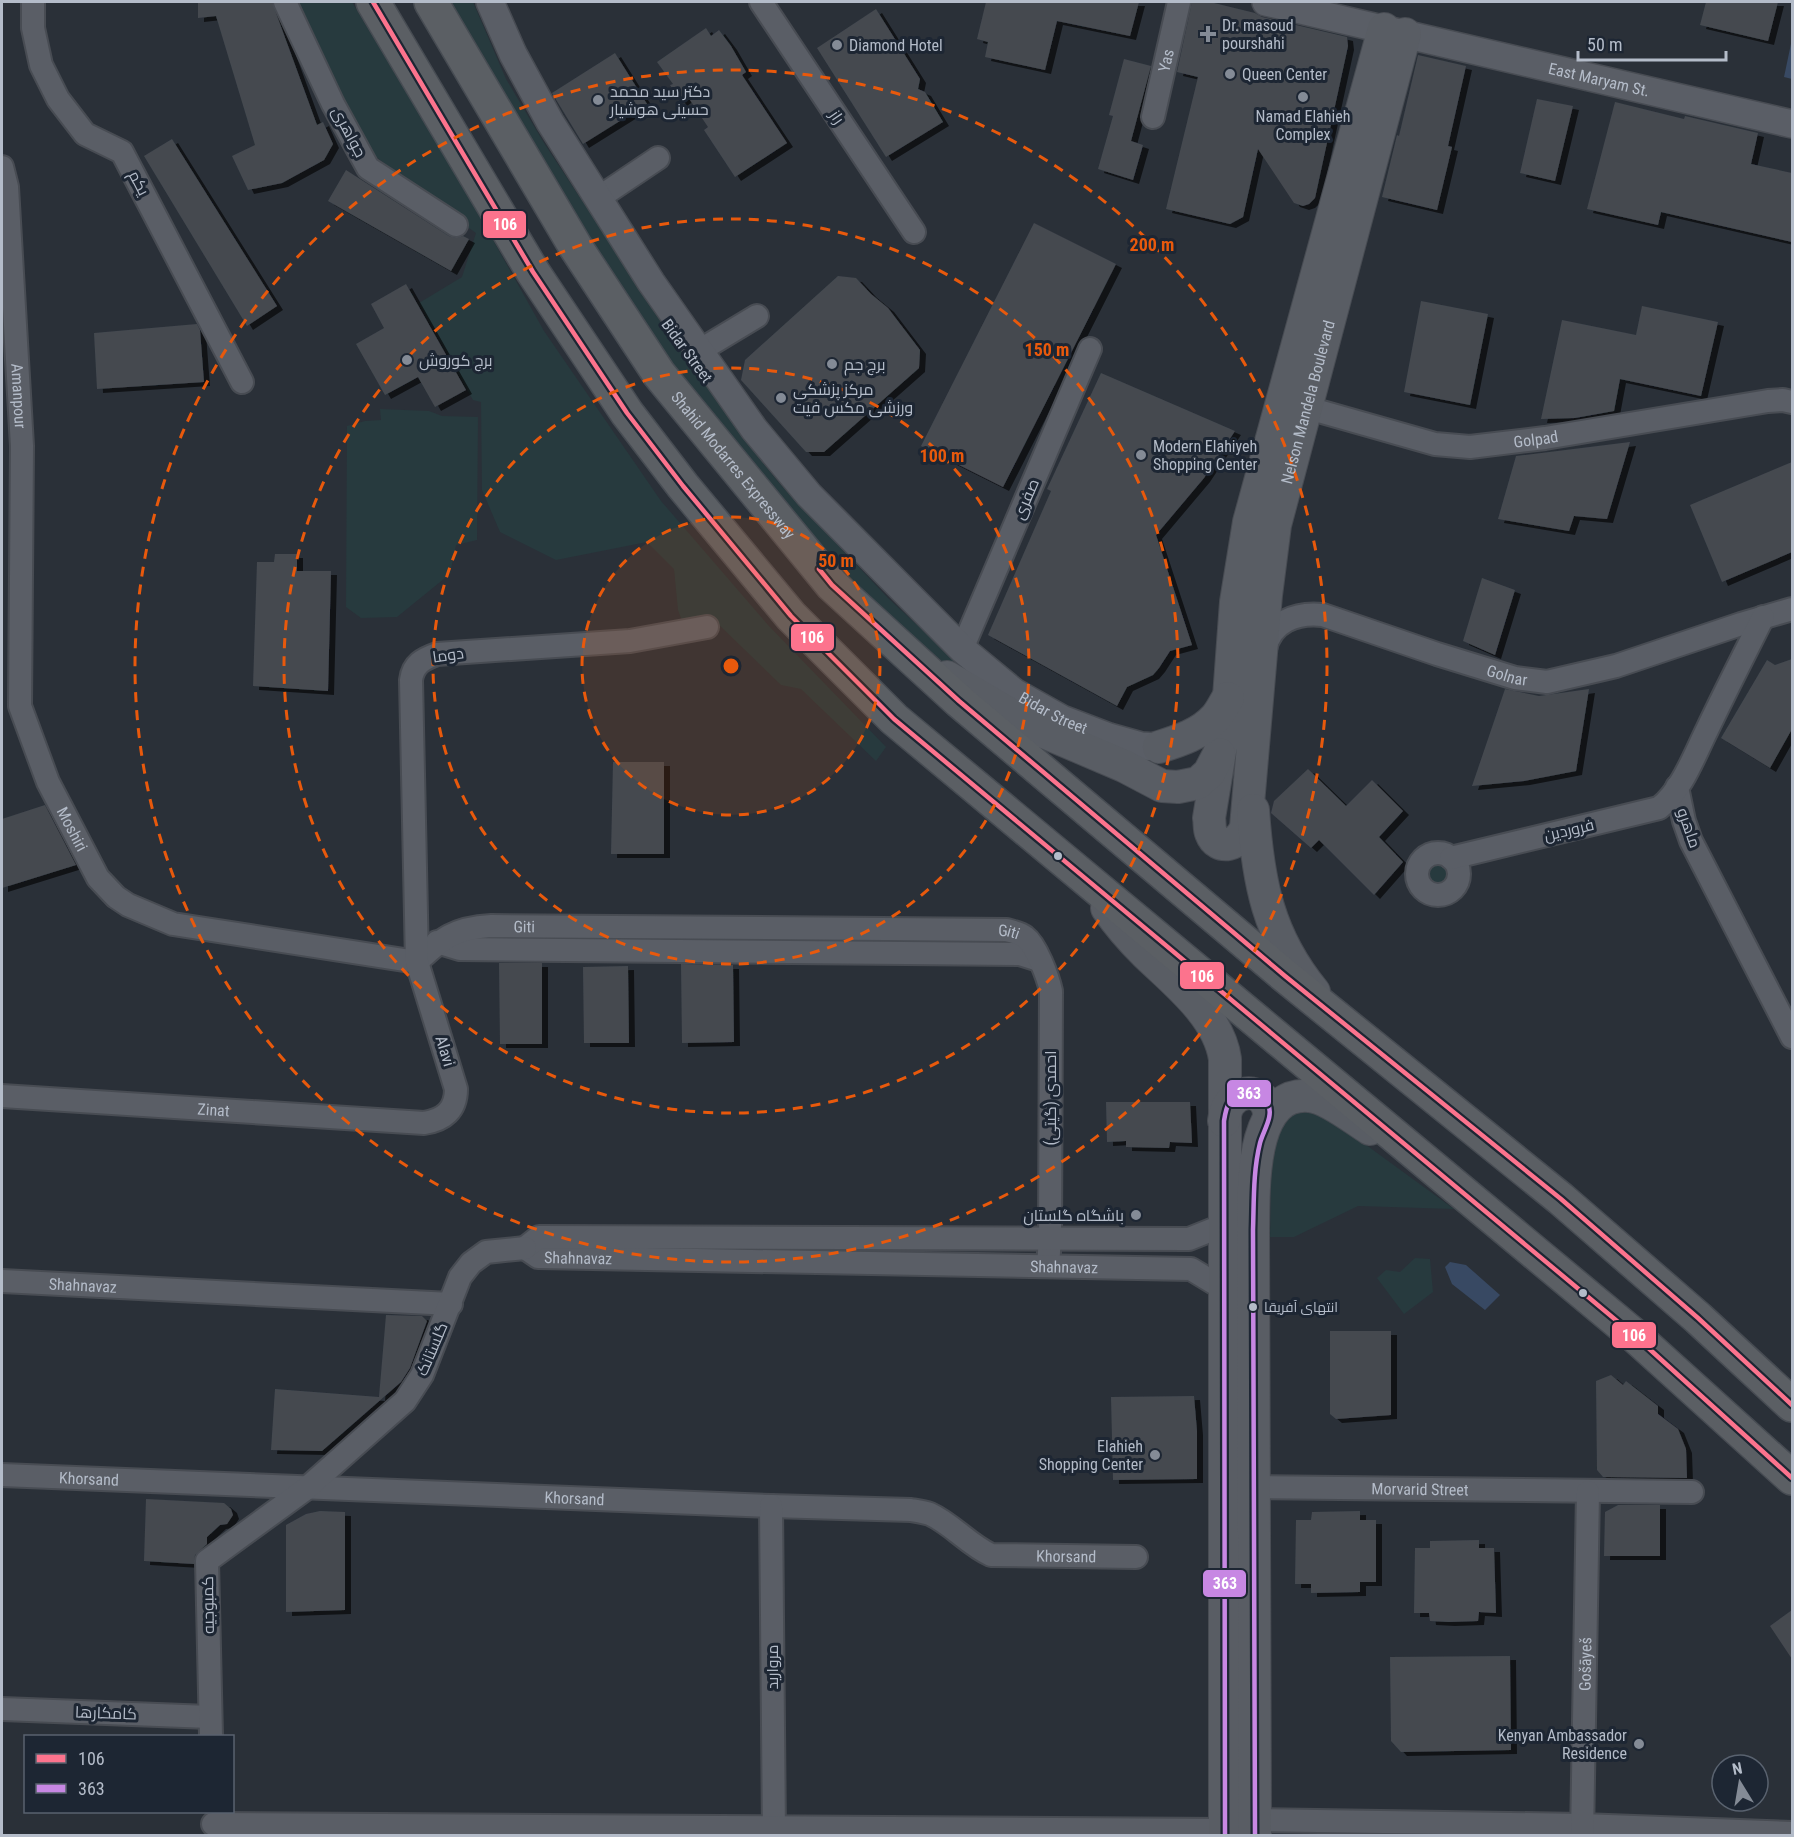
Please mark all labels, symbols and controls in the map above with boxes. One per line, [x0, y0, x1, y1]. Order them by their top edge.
place label: Dr. masoud pourshahi [1222, 16, 1294, 53]
scale bar [1578, 24, 1726, 62]
marker: Dr. masoud pourshahi [1199, 25, 1217, 43]
text: 50 m [1587, 34, 1622, 55]
place label: Diamond Hotel [849, 36, 943, 55]
marker: Diamond Hotel [830, 38, 844, 52]
street label: Yas [1154, 47, 1178, 74]
street label: East Maryam St. [1547, 58, 1652, 100]
place label: Queen Center [1242, 65, 1327, 84]
marker: Queen Center [1223, 67, 1237, 81]
place label: دکتر سید محمد حسینی هوشیار [609, 82, 710, 120]
marker: Namad Elahieh Complex [1296, 90, 1310, 104]
marker: دکتر سید محمد حسینی هوشیار [591, 93, 605, 107]
street label: جواهری [327, 104, 370, 161]
street label: راز [825, 106, 848, 128]
place label: Namad Elahieh Complex [1256, 107, 1350, 144]
street label: یکم [123, 167, 154, 200]
line badge: 106 [482, 210, 527, 239]
text: 106 [493, 215, 517, 234]
text: 200 m [1130, 234, 1174, 255]
street label: Bidar Street [658, 315, 717, 387]
street label: Nelson Mandela Boulevard [1277, 318, 1338, 486]
text: 150 m [1025, 339, 1069, 360]
place label: برج کوروش [419, 351, 493, 372]
marker: برج کوروش [400, 353, 414, 367]
place label: برج جم [844, 355, 885, 376]
marker: برج جم [825, 357, 839, 371]
street label: Amanpour [8, 363, 30, 429]
place label: مرکز پزشکی ورزشی مکس فیت [793, 380, 913, 418]
street label: Shahid Modarres Expressway [668, 387, 800, 543]
marker: مرکز پزشکی ورزشی مکس فیت [774, 391, 788, 405]
street label: Golpad [1513, 426, 1559, 451]
place label: Modern Elahiyeh Shopping Center [1153, 437, 1257, 474]
text: 100 m [920, 445, 964, 466]
marker: Modern Elahiyeh Shopping Center [1134, 448, 1148, 462]
street label: صفری [1009, 476, 1044, 523]
text: 50 m [818, 550, 854, 571]
line badge: 106 [790, 623, 835, 652]
text: 106 [800, 628, 824, 647]
street label: دوما [431, 643, 465, 667]
centre of rings [721, 656, 741, 676]
street label: Golnar [1484, 660, 1529, 689]
street label: Bidar Street [1016, 687, 1090, 737]
street label: Moshiri [53, 804, 92, 854]
street label: ماهرو [1673, 805, 1705, 851]
street label: فروردین [1542, 815, 1596, 846]
unlabelled marker [1052, 850, 1064, 862]
street label: Giti [513, 917, 535, 936]
street label: Giti [998, 920, 1023, 943]
line badge: 106 [1179, 961, 1225, 990]
text: 106 [1190, 967, 1214, 986]
street label: Alavi [431, 1033, 459, 1069]
street label: احمدی (گیتی) [1041, 1050, 1061, 1146]
line badge: 363 [1226, 1079, 1272, 1108]
text: 363 [1237, 1084, 1261, 1103]
street label: Zinat [197, 1099, 231, 1120]
place label: باشگاه گلستان [1023, 1206, 1124, 1226]
marker: باشگاه گلستان [1129, 1208, 1143, 1222]
street label: Shahnavaz [544, 1248, 612, 1268]
street label: Shahnavaz [1030, 1257, 1098, 1277]
street label: Shahnavaz [48, 1274, 117, 1296]
unlabelled marker [1577, 1287, 1589, 1299]
place label: انتهای آفریقا [1264, 1299, 1338, 1315]
marker: انتهای آفریقا [1247, 1301, 1259, 1313]
street label: گلستانک [412, 1319, 452, 1379]
line badge: 106 [1611, 1321, 1657, 1349]
text: 106 [1622, 1326, 1646, 1345]
place label: Elahieh Shopping Center [1039, 1437, 1143, 1474]
marker: Elahieh Shopping Center [1148, 1448, 1162, 1462]
street label: Khorsand [59, 1468, 119, 1489]
street label: Morvarid Street [1371, 1479, 1469, 1499]
street label: Khorsand [544, 1487, 605, 1509]
street label: Khorsand [1036, 1546, 1096, 1566]
line badge: 363 [1202, 1569, 1247, 1598]
text: 363 [1213, 1574, 1237, 1593]
street label: کمبوجیه [198, 1576, 218, 1634]
street label: Gošāyeš [1575, 1637, 1595, 1691]
street label: مروارید [763, 1644, 782, 1690]
street label: کامکارها [75, 1702, 137, 1724]
place label: Kenyan Ambassador Residence [1498, 1726, 1627, 1763]
legend [24, 1735, 234, 1813]
marker: Kenyan Ambassador Residence [1632, 1737, 1646, 1751]
text: 106 [78, 1748, 105, 1769]
north arrow [1710, 1753, 1770, 1813]
text: N [1731, 1759, 1744, 1779]
text: 363 [78, 1778, 105, 1799]

